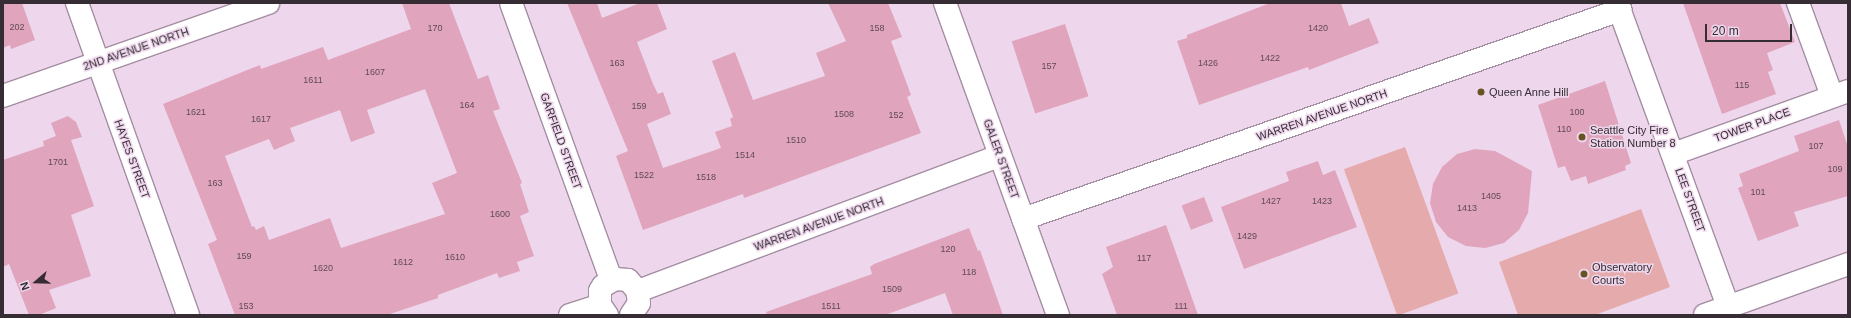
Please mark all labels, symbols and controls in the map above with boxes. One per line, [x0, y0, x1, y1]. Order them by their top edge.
scale bar [1707, 16, 1794, 42]
house number: 202 [9, 22, 25, 32]
house number: 170 [427, 23, 443, 33]
house number: 158 [869, 23, 885, 33]
house number: 1420 [1308, 23, 1328, 33]
text: 20 m [1712, 24, 1739, 38]
street label: 2ND AVENUE NORTH [81, 25, 191, 73]
house number: 1422 [1260, 53, 1280, 63]
house number: 163 [609, 58, 625, 68]
house number: 1426 [1198, 58, 1218, 68]
house number: 157 [1041, 61, 1057, 71]
house number: 1607 [365, 67, 385, 77]
house number: 1611 [303, 75, 323, 85]
house number: 115 [1735, 80, 1749, 90]
place label: Queen Anne Hill [1489, 85, 1569, 99]
street label: WARREN AVENUE NORTH [1255, 86, 1389, 144]
marker: Queen Anne Hill [1476, 87, 1486, 97]
street label: GARFIELD STREET [537, 91, 585, 191]
house number: 164 [459, 100, 475, 110]
house number: 159 [631, 101, 647, 111]
street label: TOWER PLACE [1712, 105, 1792, 145]
house number: 1621 [186, 107, 206, 117]
house number: 100 [1569, 107, 1585, 117]
house number: 1508 [834, 109, 854, 119]
house number: 152 [888, 110, 904, 120]
house number: 1617 [251, 114, 271, 124]
street label: GALER STREET [980, 117, 1022, 201]
street label: HAYES STREET [112, 118, 152, 200]
house number: 110 [1557, 124, 1571, 134]
place label: Seattle City Fire Station Number 8 [1590, 124, 1676, 150]
marker: Seattle City Fire Station Number 8 [1577, 132, 1587, 142]
house number: 1510 [786, 135, 806, 145]
house number: 107 [1808, 141, 1824, 151]
house number: 1514 [735, 150, 755, 160]
house number: 1701 [48, 157, 68, 167]
house number: 109 [1827, 164, 1843, 174]
street label: LEE STREET [1672, 166, 1708, 234]
house number: 1522 [634, 170, 654, 180]
house number: 1518 [696, 172, 716, 182]
house number: 163 [207, 178, 223, 188]
house number: 101 [1750, 187, 1766, 197]
house number: 1405 [1481, 191, 1501, 201]
street label: WARREN AVENUE NORTH [752, 194, 886, 254]
house number: 1427 [1261, 196, 1281, 206]
house number: 1423 [1312, 196, 1332, 206]
house number: 1413 [1457, 203, 1477, 213]
house number: 1600 [490, 209, 510, 219]
house number: 1429 [1237, 231, 1257, 241]
house number: 120 [940, 244, 956, 254]
house number: 159 [236, 251, 252, 261]
house number: 1610 [445, 252, 465, 262]
house number: 117 [1137, 253, 1151, 263]
house number: 1612 [393, 257, 413, 267]
place label: Observatory Courts [1592, 261, 1652, 287]
north arrow [16, 262, 56, 302]
house number: 1620 [313, 263, 333, 273]
house number: 118 [962, 267, 976, 277]
marker: Observatory Courts [1579, 269, 1589, 279]
text: N [18, 280, 32, 292]
house number: 1509 [882, 284, 902, 294]
house number: 153 [238, 301, 254, 311]
house number: 1511 [821, 301, 841, 311]
house number: 111 [1174, 301, 1188, 311]

